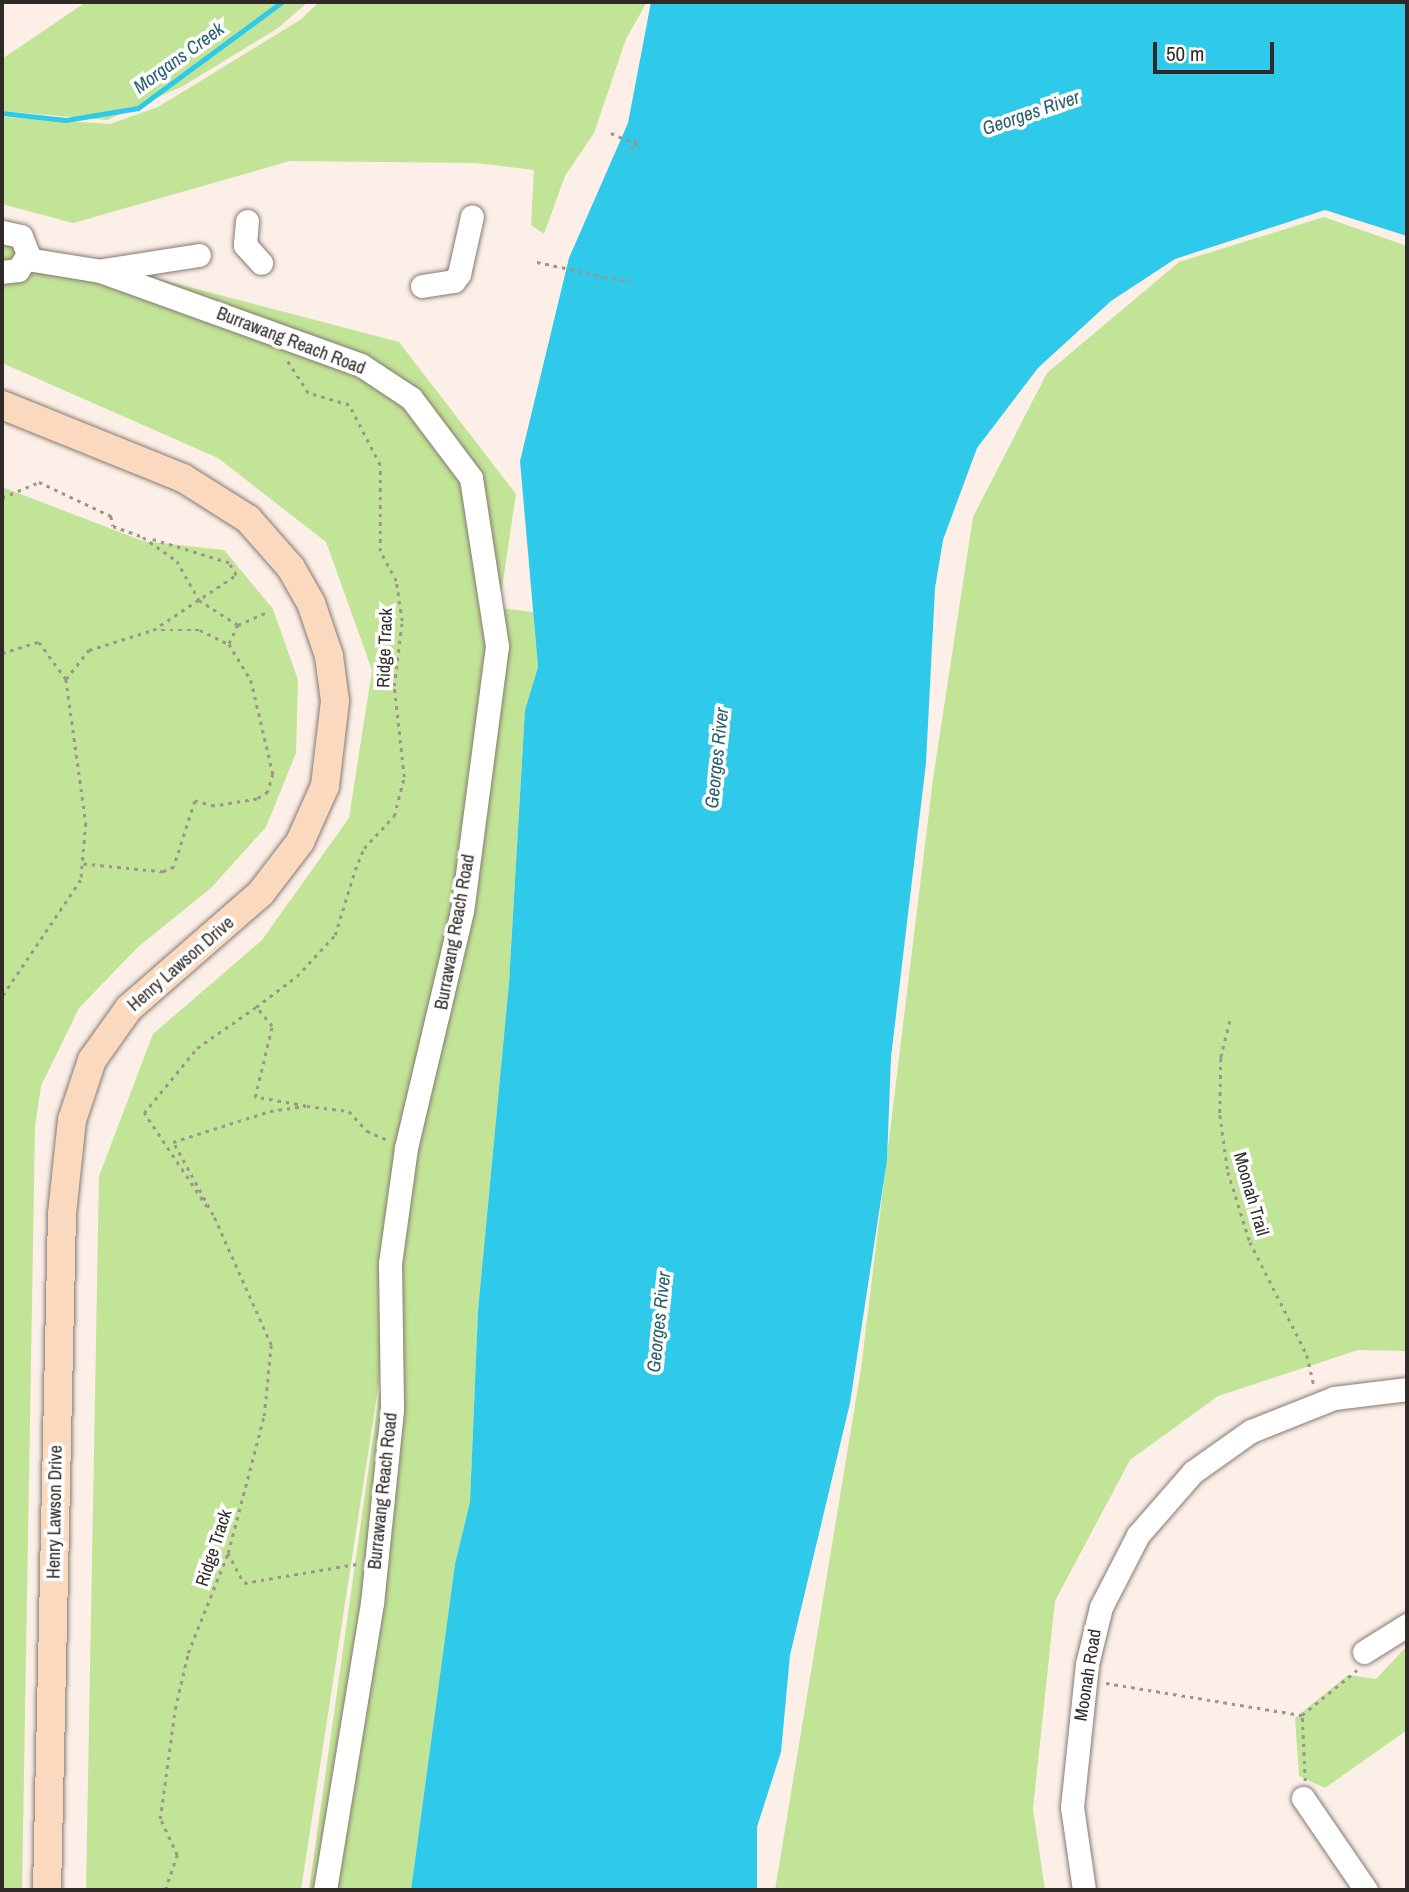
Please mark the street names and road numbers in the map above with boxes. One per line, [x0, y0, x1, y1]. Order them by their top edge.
street label: Burrawang Reach Road [214, 303, 368, 379]
street label: Ridge Track [373, 608, 397, 688]
street label: Burrawang Reach Road [431, 853, 479, 1011]
street label: Henry Lawson Drive [123, 912, 239, 1016]
street label: Moonah Trail [1229, 1149, 1273, 1239]
street label: Burrawang Reach Road [364, 1412, 402, 1570]
street label: Henry Lawson Drive [43, 1445, 67, 1579]
street label: Ridge Track [191, 1507, 237, 1589]
street label: Moonah Road [1070, 1628, 1106, 1722]

